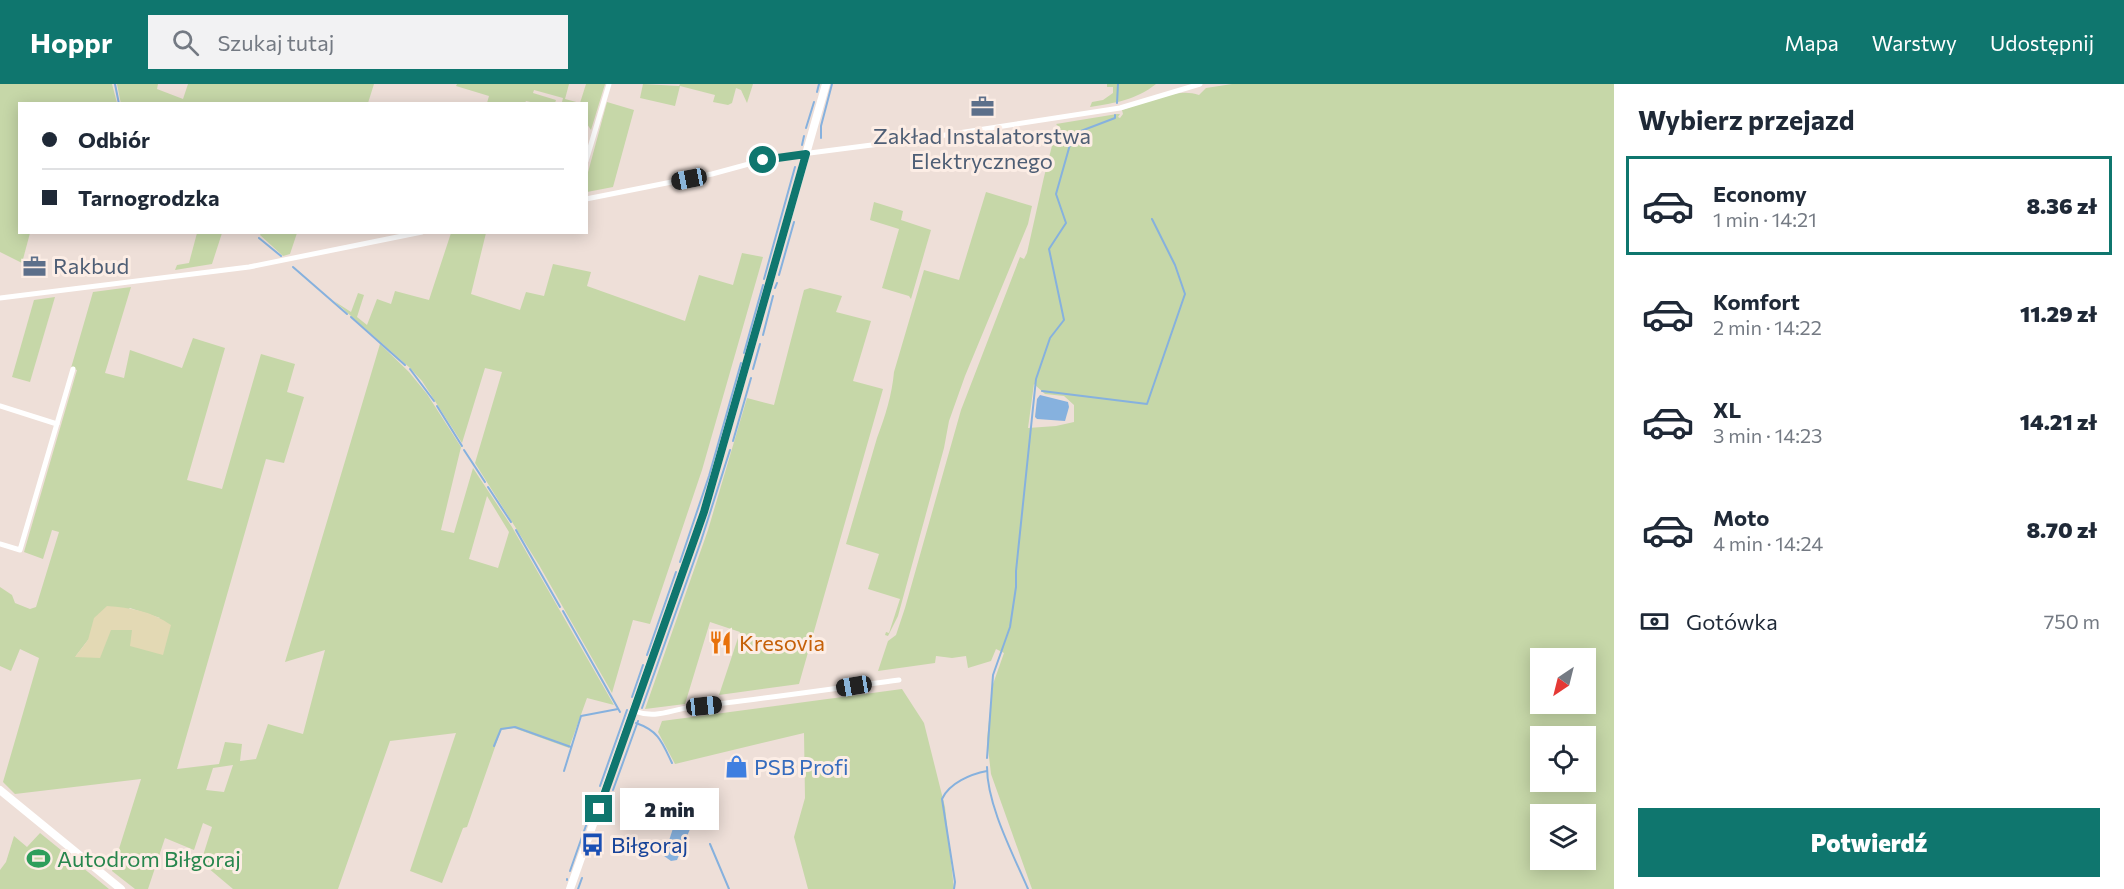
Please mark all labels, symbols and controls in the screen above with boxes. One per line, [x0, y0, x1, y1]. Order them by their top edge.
search box [148, 15, 568, 69]
text: Hoppr [30, 25, 112, 59]
icon: search [169, 26, 202, 59]
text: Szukaj tutaj [217, 29, 334, 56]
text: Mapa [1785, 30, 1839, 55]
text: Warstwy [1872, 30, 1957, 55]
text: Udostępnij [1990, 30, 2094, 55]
office icon: Zakład Instalatorstwa Elektrycznego [969, 94, 995, 120]
text: Wybierz przejazd [1638, 103, 1855, 136]
place label: Zakład Instalatorstwa Elektrycznego [873, 122, 1091, 174]
text: Odbiór [78, 126, 150, 153]
route start [749, 146, 776, 173]
car [670, 167, 708, 191]
icon: car [1641, 179, 1695, 233]
text: Economy [1713, 180, 1807, 207]
text: Tarnogrodzka [78, 184, 220, 211]
text: 8.36 zł [2026, 192, 2097, 219]
text: 1 min · 14:21 [1713, 207, 1817, 231]
place label: Rakbud [53, 252, 129, 279]
office icon: Rakbud [22, 253, 48, 279]
icon: car [1641, 287, 1695, 341]
text: Komfort [1713, 288, 1800, 315]
text: 11.29 zł [2020, 300, 2097, 327]
text: 2 min · 14:22 [1713, 315, 1822, 339]
icon: car [1641, 395, 1695, 449]
text: XL [1713, 396, 1741, 423]
text: 14.21 zł [2020, 408, 2097, 435]
text: 3 min · 14:23 [1713, 423, 1822, 447]
icon: car [1641, 503, 1695, 557]
text: Moto [1713, 504, 1769, 531]
text: 8.70 zł [2026, 516, 2097, 543]
text: 4 min · 14:24 [1713, 531, 1823, 555]
icon: cash [1638, 605, 1671, 638]
text: Gotówka [1686, 608, 1778, 635]
text: 750 m [2044, 609, 2100, 633]
place label: Kresovia [739, 629, 825, 656]
restaurant icon: Kresovia [708, 630, 734, 656]
north arrow [1530, 648, 1596, 714]
map controls [1530, 648, 1596, 870]
car [835, 674, 873, 698]
car [685, 695, 723, 717]
button: locate [1530, 726, 1596, 792]
place label: PSB Profi [754, 753, 849, 780]
shop icon: PSB Profi [723, 754, 749, 780]
callout: 2 min [620, 788, 719, 830]
route end [585, 795, 612, 822]
text: 2 min [644, 797, 695, 821]
button: layers [1530, 804, 1596, 870]
button: Potwierdź [1638, 808, 2100, 877]
place label: Biłgoraj [611, 831, 688, 858]
bus stop icon: Biłgoraj [580, 832, 606, 858]
place label: Autodrom Biłgoraj [57, 845, 241, 872]
sports icon: Autodrom Biłgoraj [26, 846, 52, 872]

